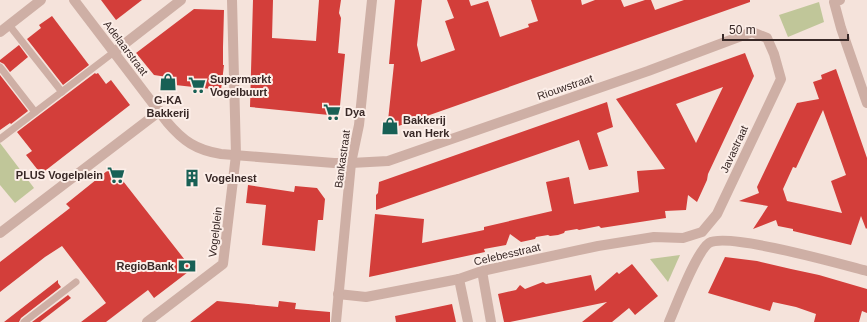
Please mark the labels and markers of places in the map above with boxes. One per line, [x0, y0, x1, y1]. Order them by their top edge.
shop icon: G-KA Bakkerij [158, 72, 178, 92]
place label: Supermarkt Vogelbuurt [210, 73, 271, 98]
supermarket icon: Supermarkt Vogelbuurt [187, 75, 207, 95]
place label: G-KA Bakkerij [147, 94, 189, 119]
supermarket icon: Dya [322, 102, 342, 122]
place label: Dya [345, 106, 366, 118]
place label: Bakkerij van Herk [403, 114, 450, 139]
shop icon: Bakkerij van Herk [380, 116, 400, 136]
supermarket icon: PLUS Vogelplein [106, 165, 126, 185]
building icon: Vogelnest [182, 168, 202, 188]
place label: PLUS Vogelplein [16, 169, 103, 181]
place label: Vogelnest [205, 172, 257, 184]
bank icon: RegioBank [177, 256, 197, 276]
place label: RegioBank [117, 260, 175, 272]

